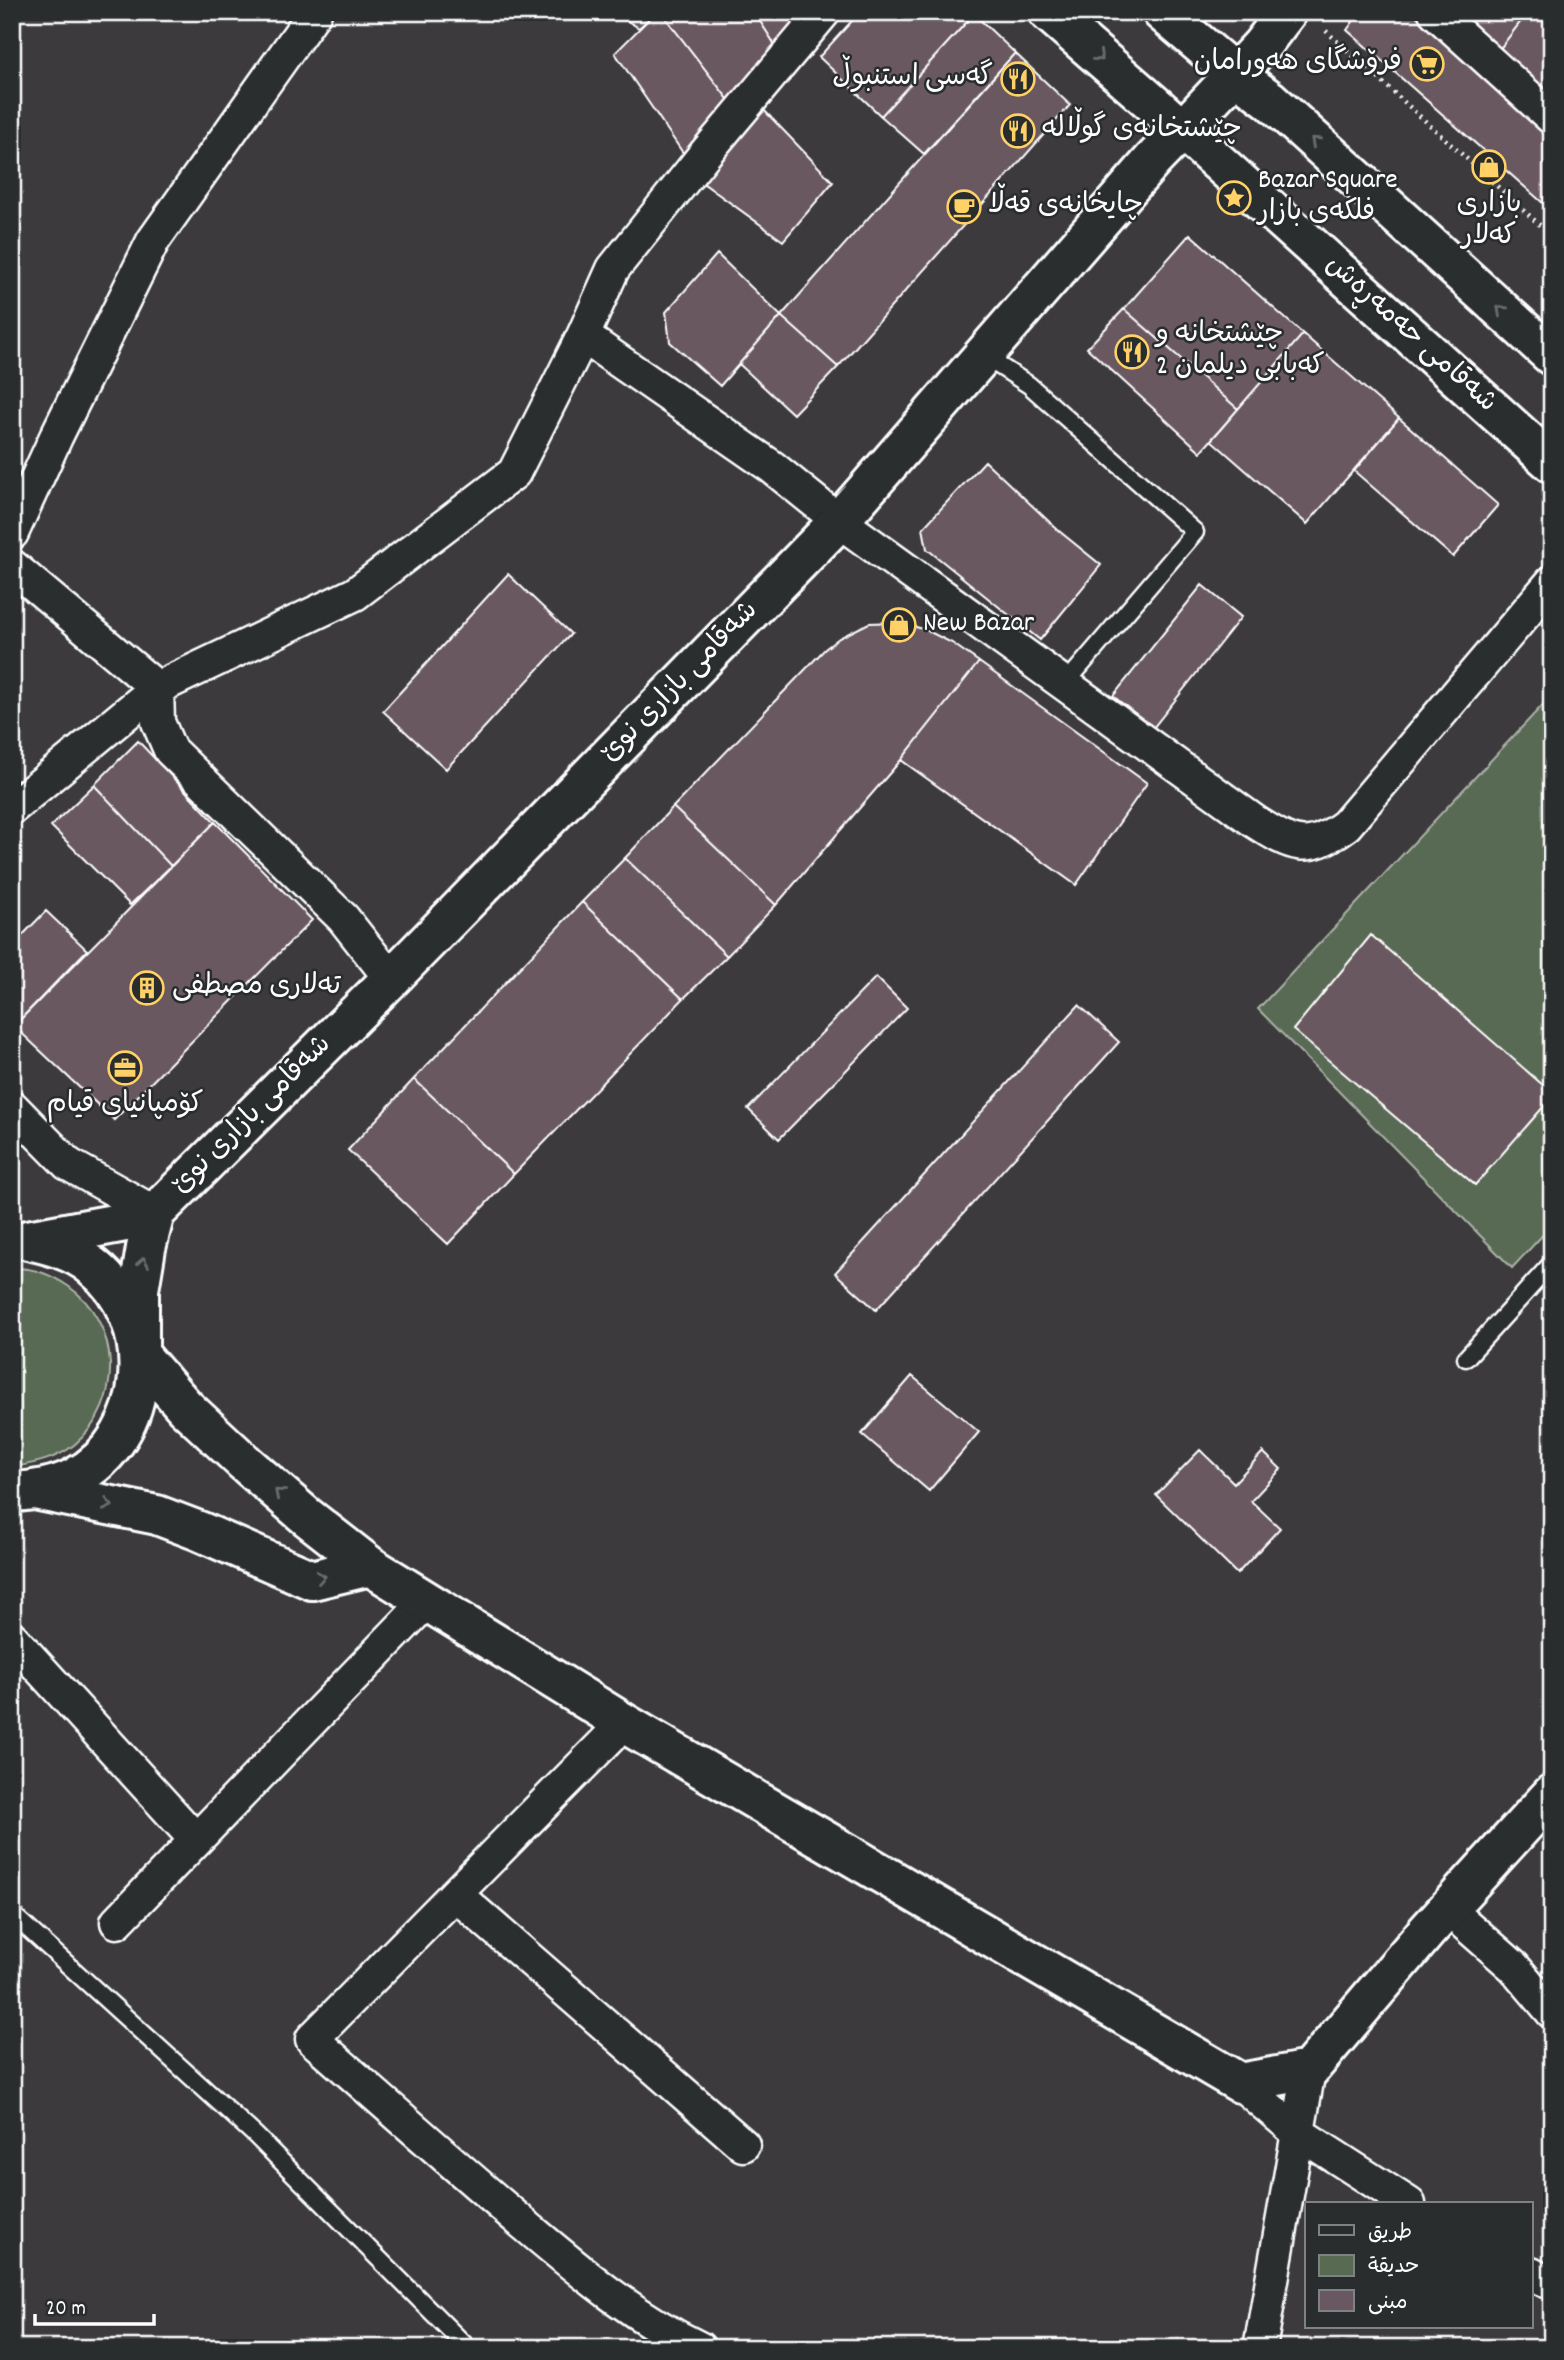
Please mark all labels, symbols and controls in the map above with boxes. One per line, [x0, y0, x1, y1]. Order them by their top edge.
place label: فرۆشگای هەورامان [1194, 43, 1402, 84]
supermarket icon: فرۆشگای هەورامان [1408, 45, 1446, 83]
one-way arrow [1091, 49, 1104, 61]
place label: گەسی استنبوڵ [832, 54, 993, 99]
restaurant icon: گەسی استنبوڵ [999, 60, 1037, 98]
place label: چێشتخانەی گوڵالە [1042, 106, 1242, 151]
restaurant icon: چێشتخانەی گوڵالە [999, 112, 1037, 150]
one-way arrow [1310, 137, 1323, 149]
shop icon: بازاری کەلار [1470, 148, 1508, 186]
place label: Bazar Square فلکەی بازار [1256, 162, 1398, 234]
place icon: Bazar Square فلکەی بازار [1215, 179, 1253, 217]
place label: چایخانەی قەڵا [988, 182, 1143, 227]
place label: بازاری کەلار [1456, 186, 1522, 258]
cafe icon: چایخانەی قەڵا [945, 188, 983, 226]
street label: شەقامی حەمەڕەش [1315, 247, 1505, 423]
one-way arrow [1496, 306, 1509, 319]
place label: چێشتخانە و کەبابی دیلمان 2 [1154, 316, 1325, 388]
restaurant icon: چێشتخانە و کەبابی دیلمان 2 [1113, 333, 1151, 371]
street label: شەقامی بازاری نوێ [593, 593, 769, 773]
place label: New Bazar [923, 605, 1035, 645]
shop icon: New Bazar [880, 606, 918, 644]
place label: تەلاری مصطفی [172, 968, 342, 1008]
building icon: تەلاری مصطفی [128, 969, 166, 1007]
street label: شەقامی بازاری نوێ [164, 1027, 342, 1205]
office icon: کۆمپانیای قیام [106, 1049, 144, 1087]
place label: کۆمپانیای قیام [47, 1086, 204, 1126]
one-way arrow [135, 1256, 150, 1268]
one-way arrow [274, 1489, 287, 1501]
one-way arrow [101, 1496, 113, 1511]
one-way arrow [315, 1570, 327, 1585]
legend [1305, 2202, 1532, 2328]
text: طريق [1368, 2219, 1412, 2249]
text: حديقة [1368, 2253, 1419, 2283]
scale bar [35, 2283, 154, 2327]
text: مبنى [1368, 2289, 1407, 2319]
text: 20 m [46, 2295, 86, 2325]

